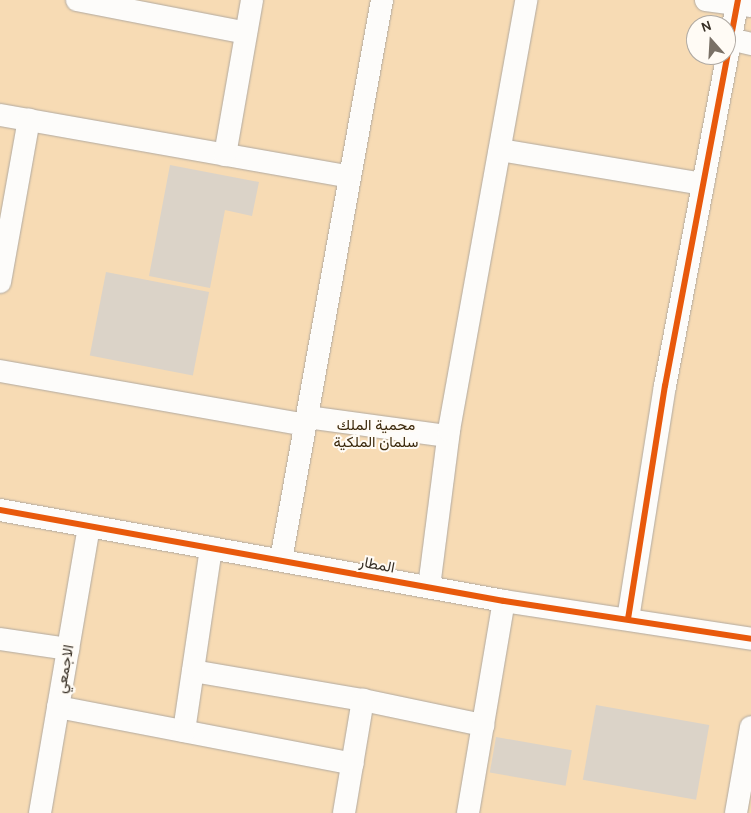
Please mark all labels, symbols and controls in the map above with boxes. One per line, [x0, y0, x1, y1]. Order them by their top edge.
north arrow [686, 15, 736, 65]
text: N [699, 17, 714, 36]
park label: محمية الملك سلمان الملكية [334, 416, 418, 451]
street label: المطار [358, 553, 396, 577]
street label: الاجمعي [52, 643, 78, 695]

